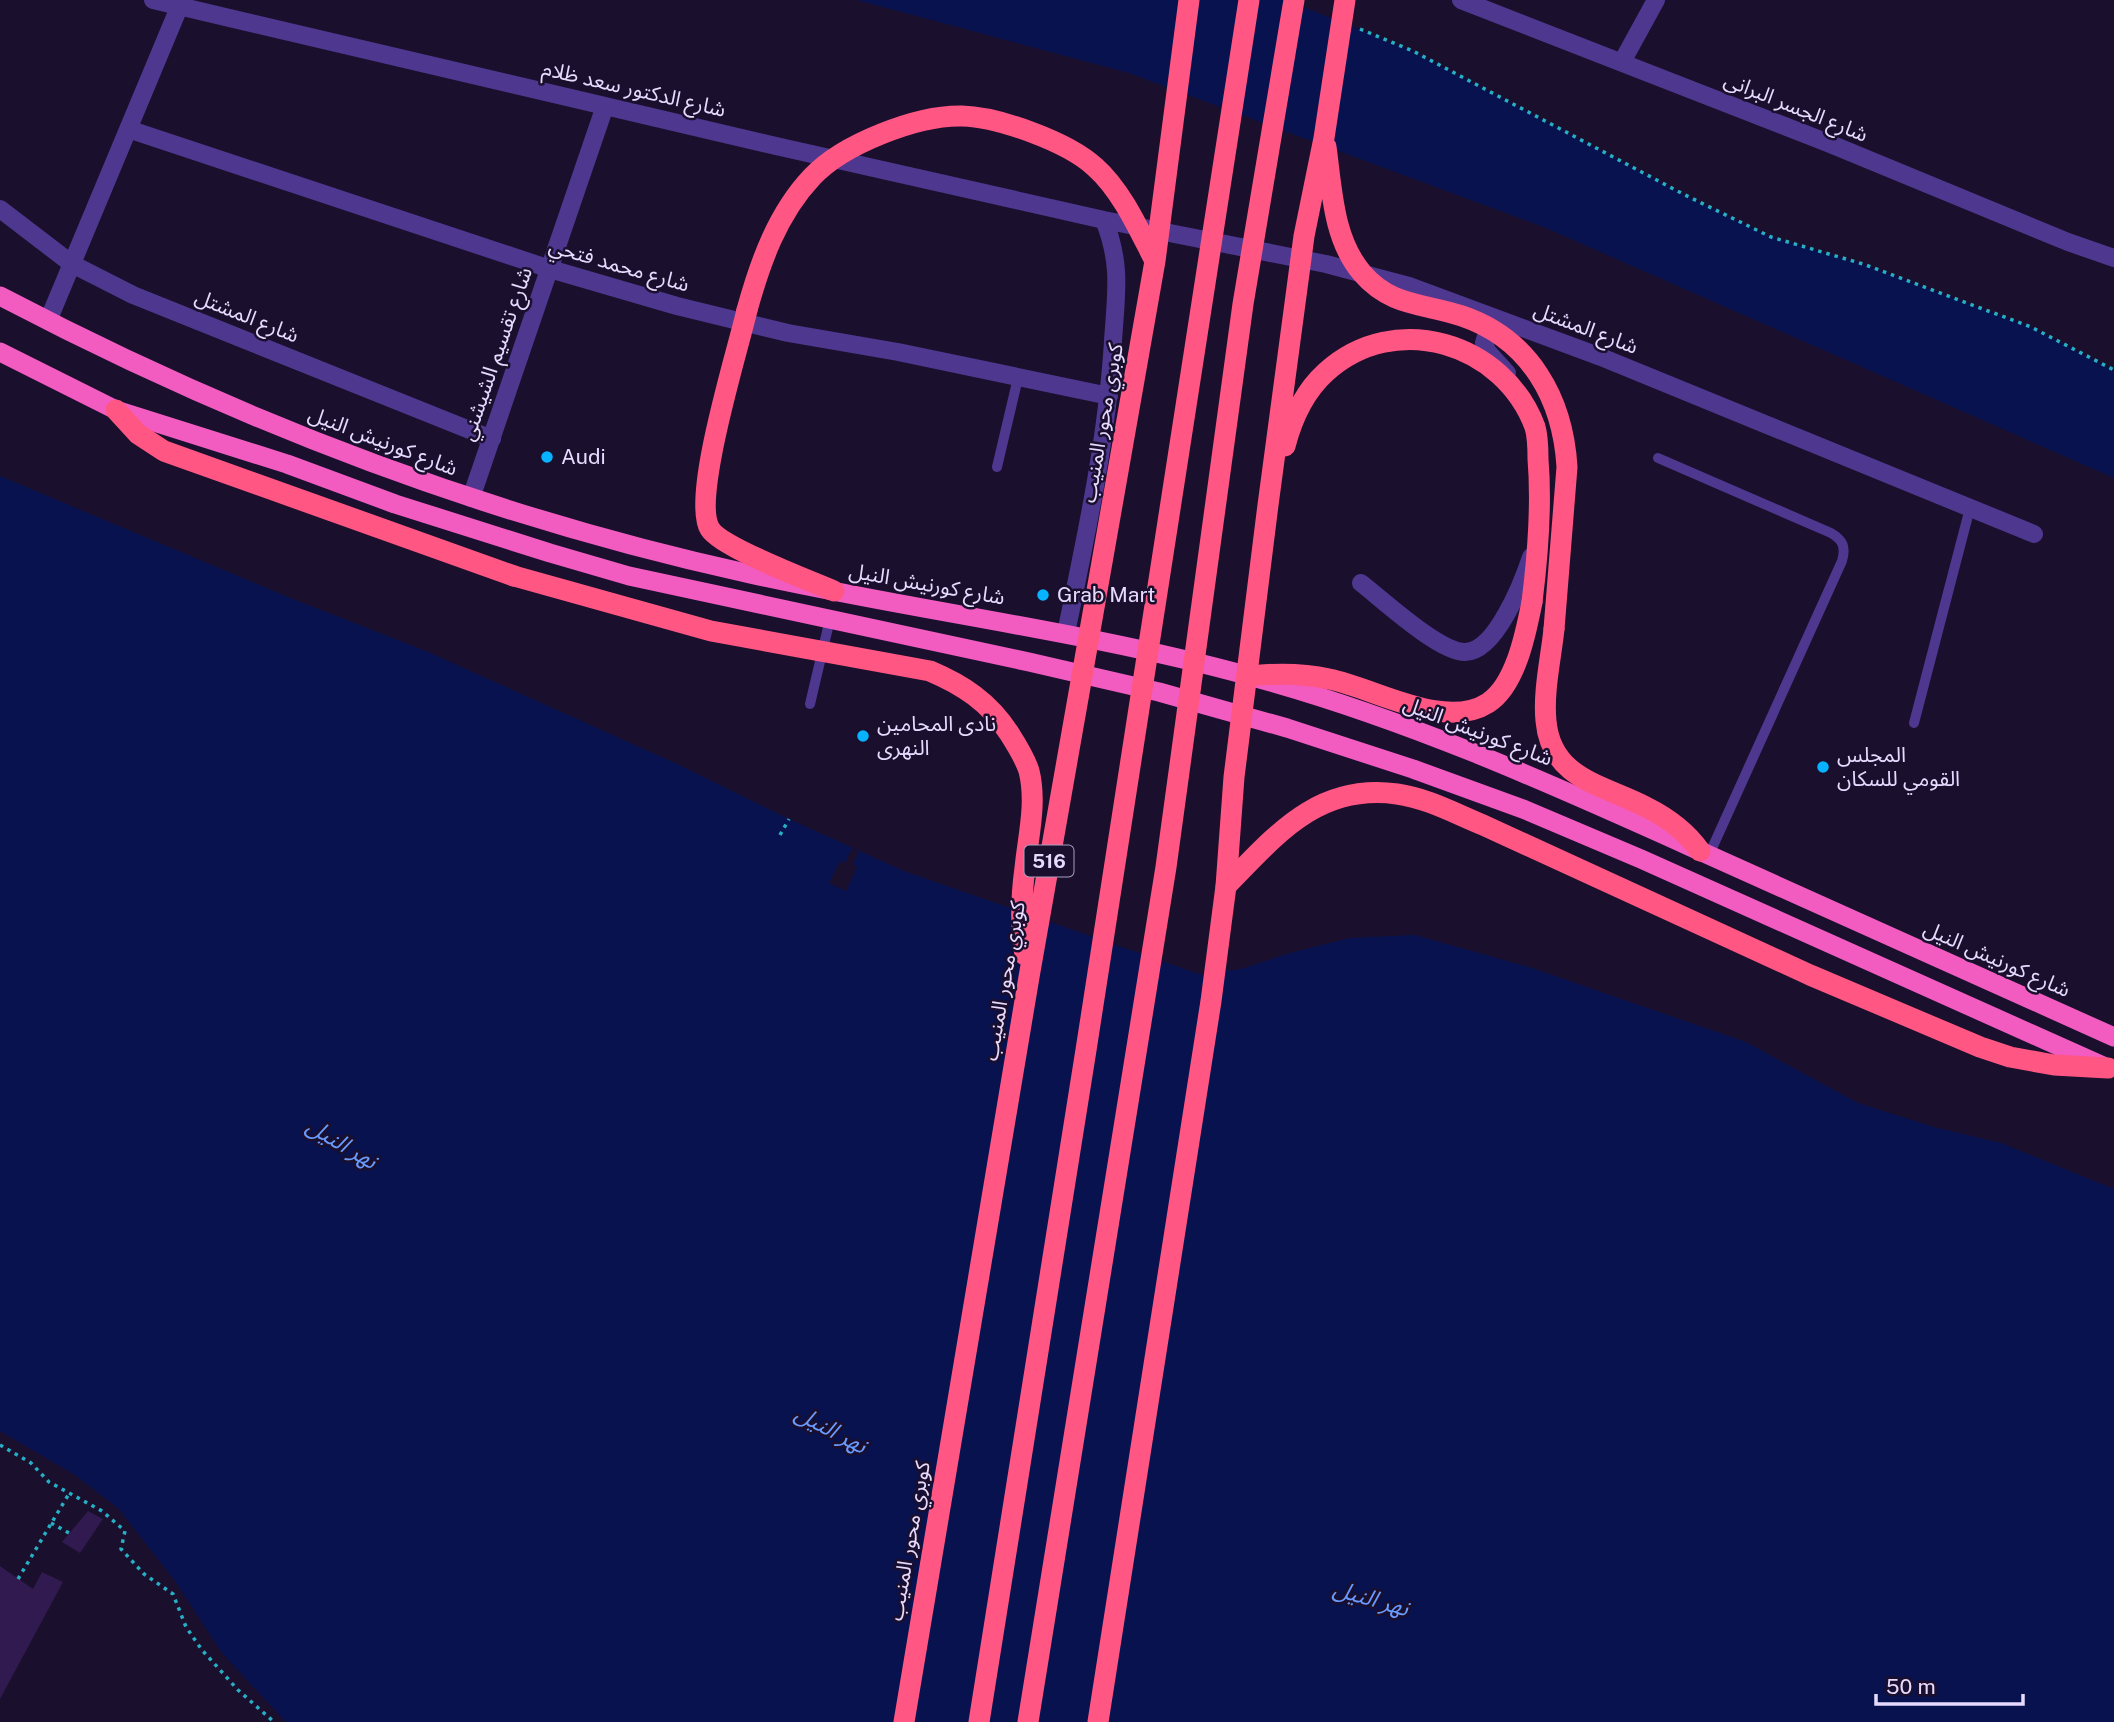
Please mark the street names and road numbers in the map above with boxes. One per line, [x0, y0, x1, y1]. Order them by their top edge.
street label: شارع الدكتور سعد ظلام [539, 55, 728, 126]
street label: شارع الجسر البرانى [1720, 66, 1872, 150]
street label: شارع محمد فتحي [545, 233, 692, 300]
street label: شارع تقسيم الشيشني [454, 264, 541, 445]
street label: شارع المشتل [191, 283, 303, 350]
street label: شارع المشتل [1529, 296, 1642, 362]
street label: كوبري محور المنيب [1075, 341, 1132, 505]
street label: شارع كورنيش النيل [304, 401, 461, 483]
street label: شارع كورنيش النيل [847, 558, 1007, 612]
street label: شارع كورنيش النيل [1399, 691, 1556, 773]
road number: 516 [1024, 846, 1074, 876]
street label: كوبري محور المنيب [977, 899, 1034, 1063]
street label: شارع كورنيش النيل [1919, 915, 2074, 1005]
street label: كوبري محور المنيب [882, 1459, 939, 1623]

